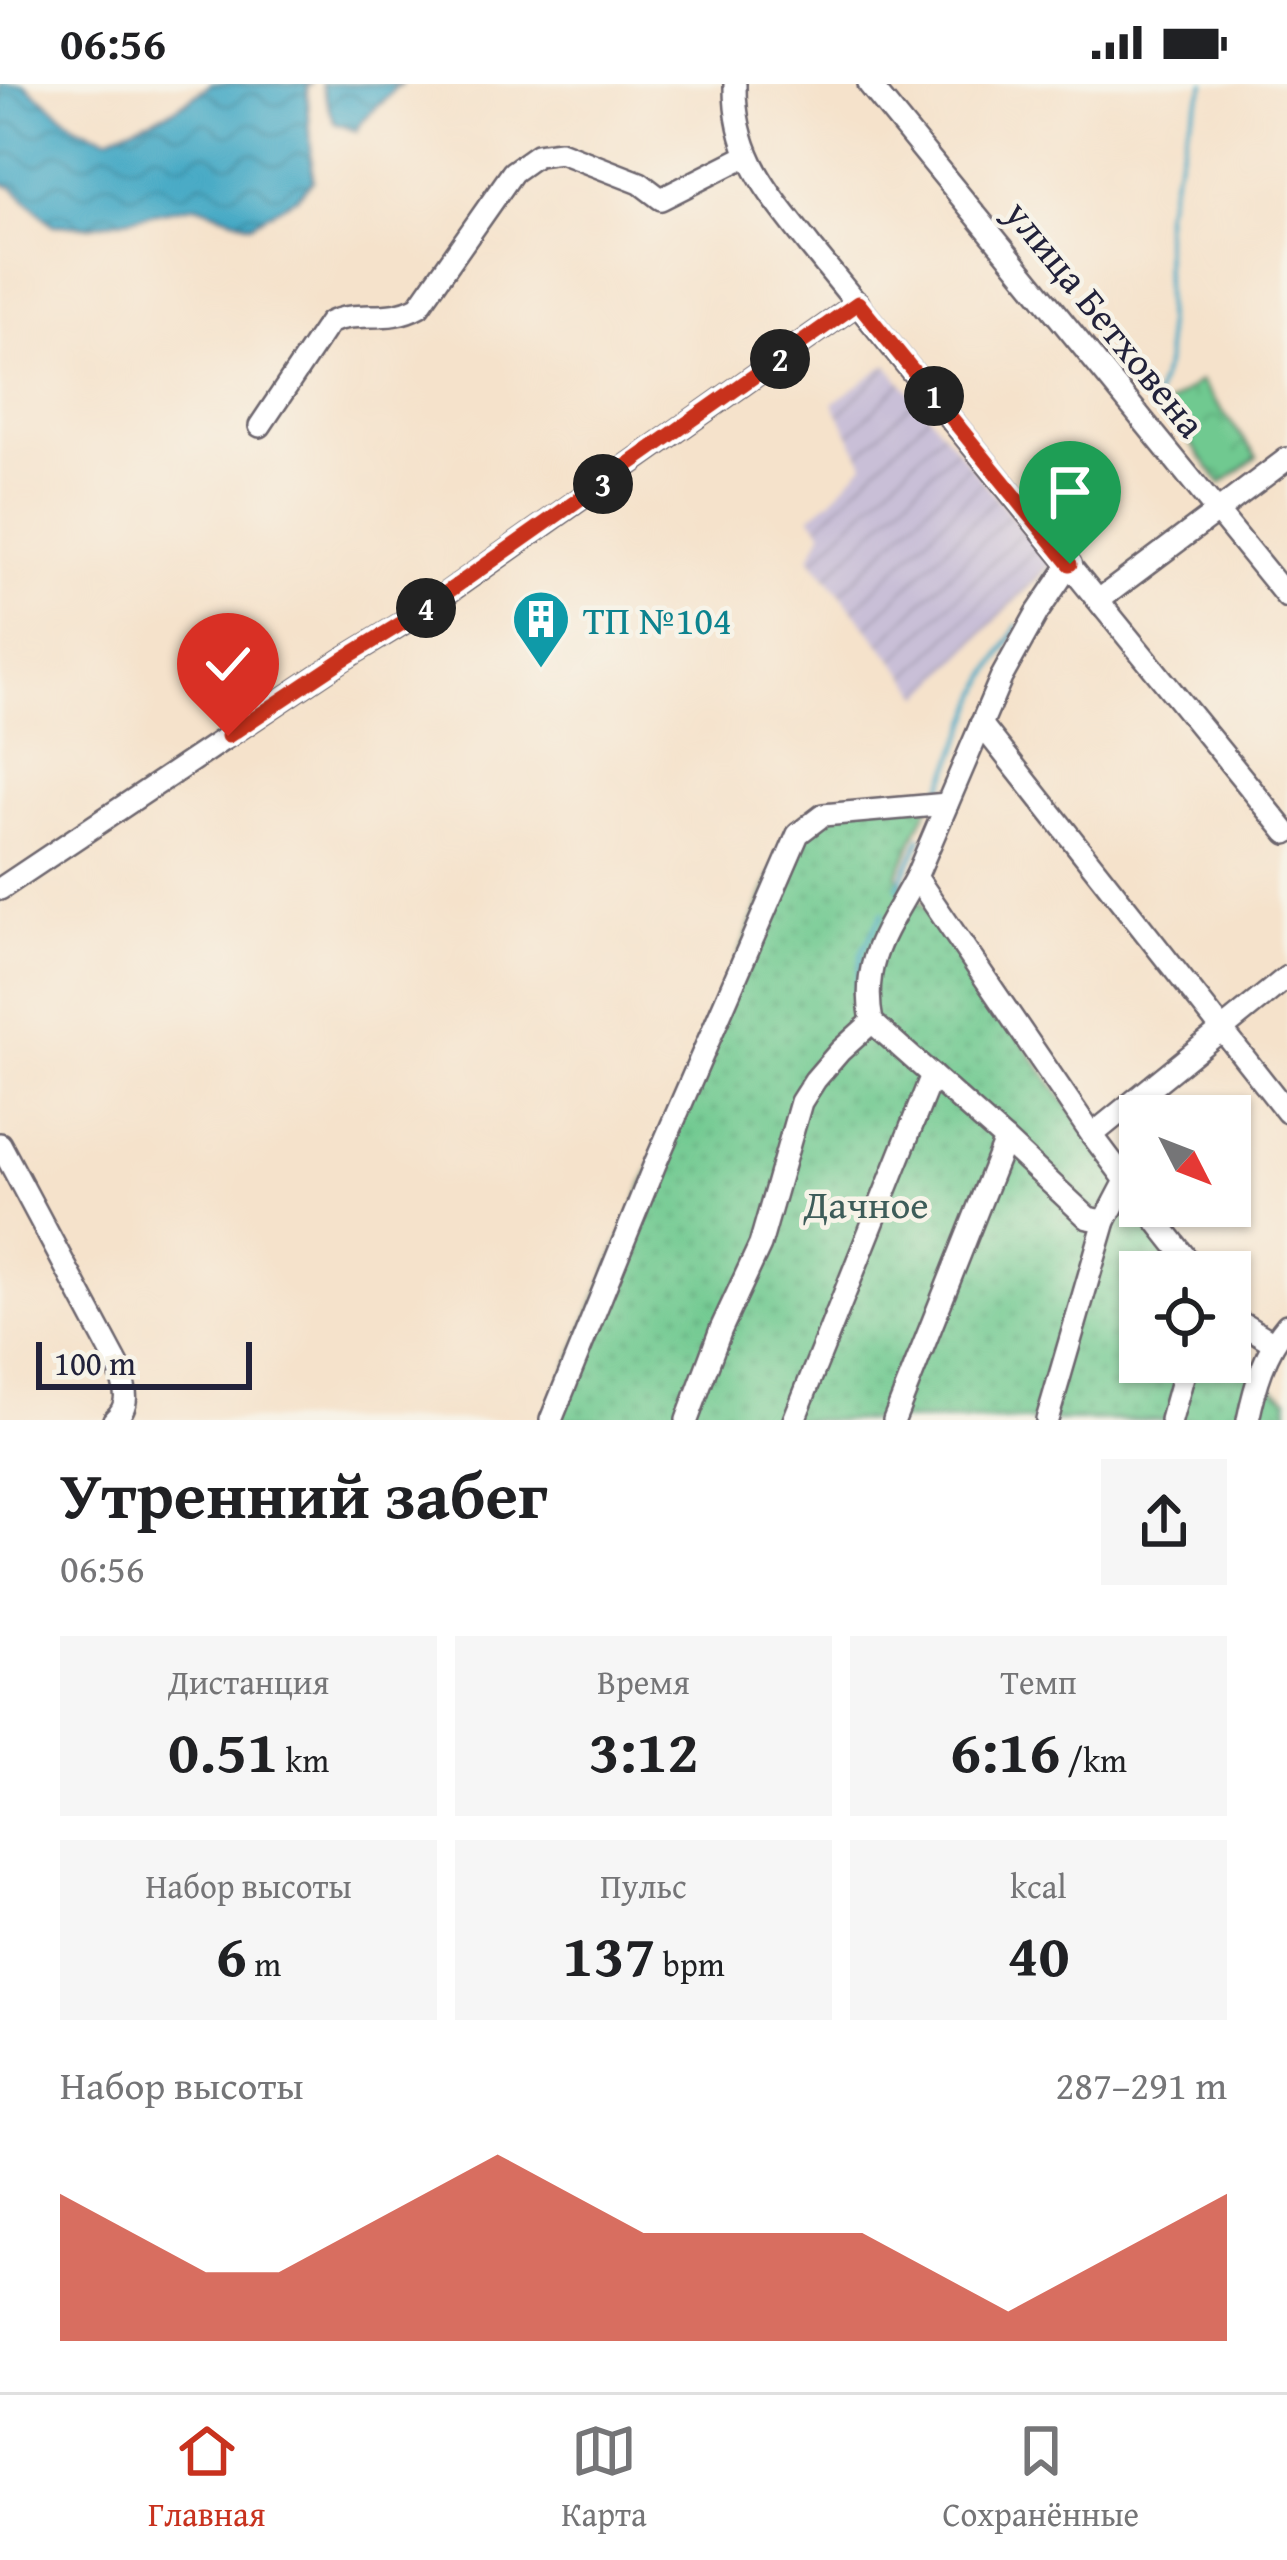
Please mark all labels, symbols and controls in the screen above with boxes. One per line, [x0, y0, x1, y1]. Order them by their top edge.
text: 06:56 [60, 10, 166, 75]
street label: улица Бетховена [992, 186, 1220, 449]
pin: 2 [750, 329, 810, 389]
text: 2 [771, 335, 789, 383]
pin: 1 [904, 366, 964, 426]
text: 1 [925, 372, 943, 420]
pin [1019, 441, 1121, 564]
pin: 3 [573, 454, 633, 514]
icon: arrive [1037, 459, 1103, 525]
text: 3 [594, 460, 612, 508]
pin: 4 [396, 578, 456, 638]
text: 4 [417, 584, 435, 632]
building icon: ТП №104 [510, 588, 572, 670]
place label: ТП №104 [583, 591, 732, 648]
pin [177, 613, 279, 736]
icon: check [195, 631, 261, 697]
north arrow [1119, 1095, 1251, 1227]
map controls [1119, 1095, 1251, 1383]
park label: Дачное [802, 1175, 929, 1232]
button: locate [1119, 1251, 1251, 1383]
scale bar [36, 1336, 252, 1389]
text: 100 m [54, 1339, 136, 1387]
text: Утренний забег [60, 1445, 548, 1542]
button: share [1101, 1459, 1227, 1585]
text: 06:56 [60, 1539, 145, 1596]
text: Дистанция [168, 1658, 329, 1706]
text: Время [597, 1658, 690, 1706]
text: Темп [1000, 1658, 1077, 1706]
text: 0.51 [168, 1706, 278, 1794]
text: 3:12 [588, 1706, 699, 1794]
text: 6:16 [950, 1706, 1060, 1794]
text: km [278, 1736, 329, 1784]
text: /km [1060, 1736, 1127, 1784]
text: Набор высоты [145, 1862, 352, 1910]
text: Пульс [600, 1862, 687, 1910]
text: kcal [1010, 1862, 1067, 1910]
text: 6 [216, 1910, 247, 1998]
text: 137 [562, 1910, 656, 1998]
text: 40 [1007, 1910, 1070, 1998]
text: m [247, 1940, 281, 1988]
text: bpm [656, 1940, 725, 1988]
text: Набор высоты [60, 2056, 304, 2113]
text: 287–291 m [1055, 2056, 1227, 2113]
tab: Главная [148, 2418, 265, 2538]
tab: Карта [561, 2418, 647, 2538]
tab: Сохранённые [942, 2418, 1139, 2538]

